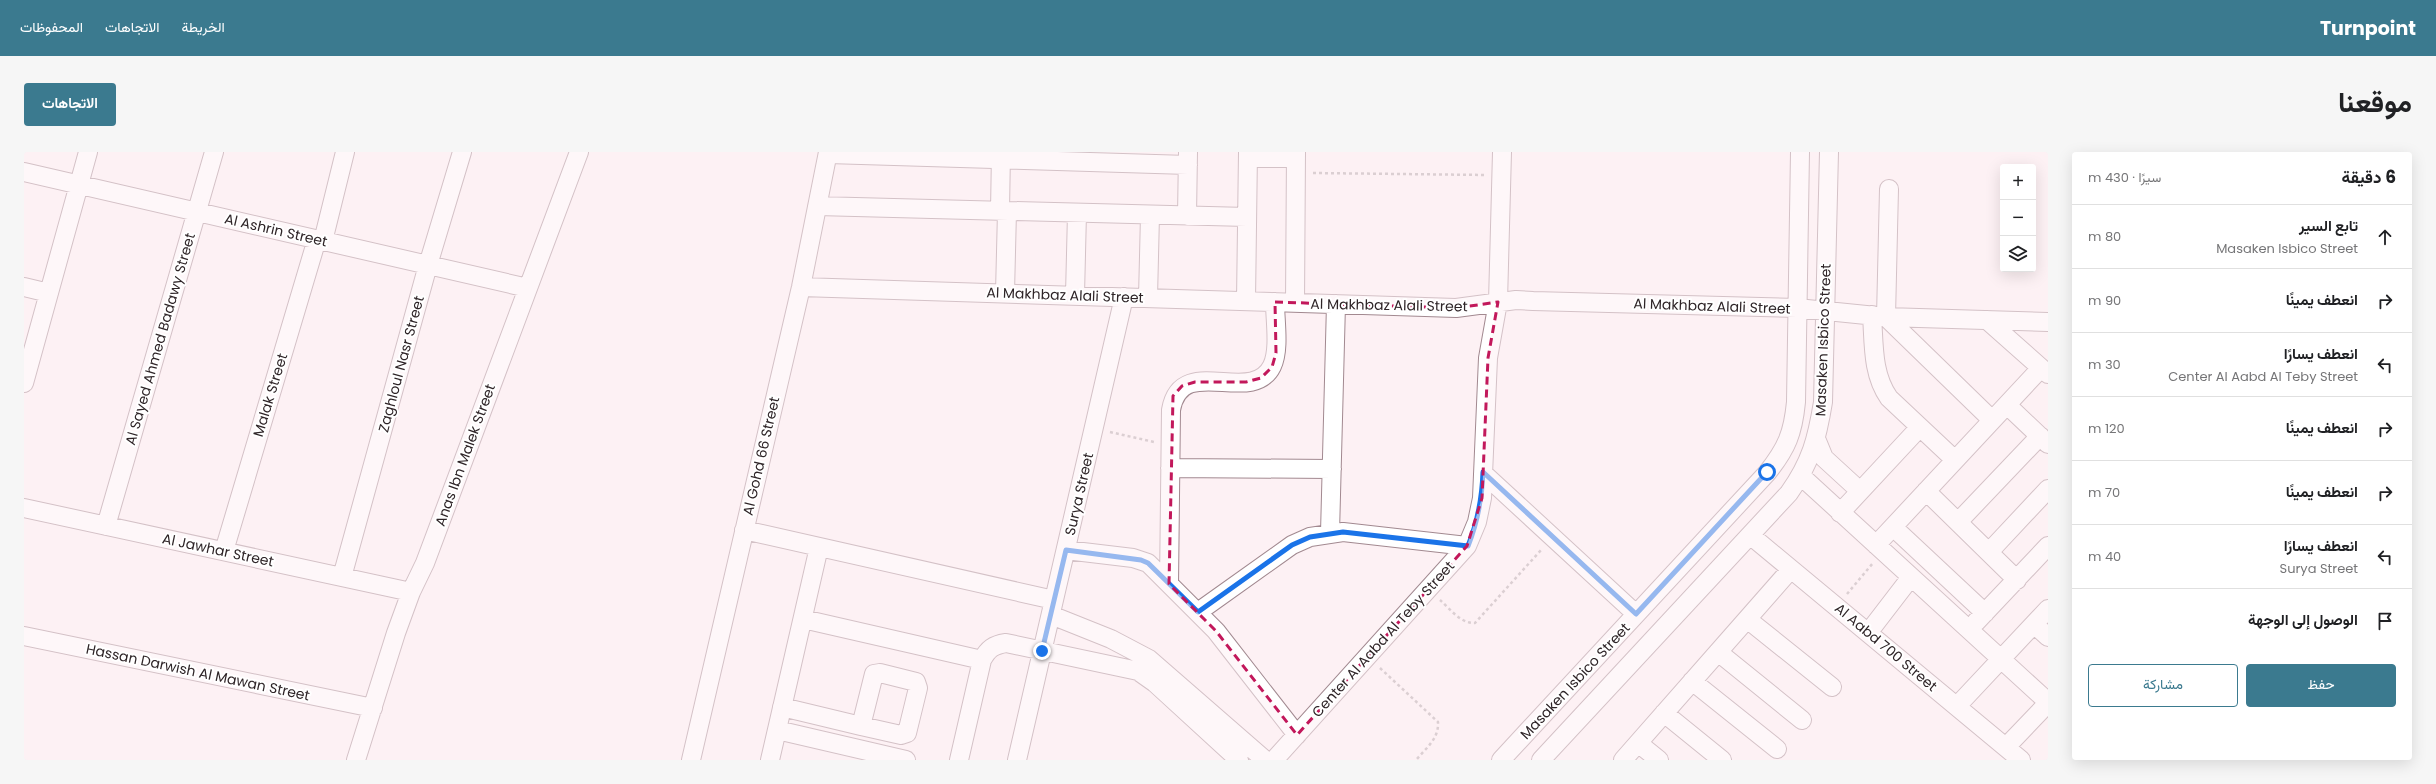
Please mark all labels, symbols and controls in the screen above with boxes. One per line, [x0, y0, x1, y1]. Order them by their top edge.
text: Turnpoint [2320, 15, 2416, 42]
text: المحفوظات [20, 17, 83, 37]
text: الاتجاهات [105, 17, 159, 37]
text: الخريطة [181, 17, 225, 37]
button: الاتجاهات [24, 83, 116, 126]
text: موقعنا [2338, 83, 2412, 122]
map controls [2000, 164, 2036, 272]
button: + [2000, 164, 2036, 200]
text: 6 دقيقة [2341, 165, 2396, 189]
text: سيرًا · 430 m [2088, 168, 2161, 187]
button: − [2000, 200, 2036, 236]
street label: Al Ashrin Street [223, 208, 329, 252]
text: تابع السير [2299, 215, 2358, 236]
icon: ahead [2374, 226, 2396, 248]
text: 80 m [2088, 227, 2121, 246]
street label: Al Sayed Ahmed Badawy Street [120, 231, 200, 447]
button: layers [2000, 236, 2036, 272]
text: Masaken Isbico Street [2216, 239, 2358, 258]
street label: Masaken Isbico Street [1810, 263, 1836, 417]
street label: Al Makhbaz Alali Street [986, 282, 1144, 308]
text: انعطف يمينًا [2286, 289, 2358, 310]
icon: right [2374, 290, 2396, 312]
text: 90 m [2088, 291, 2121, 310]
street label: Al Makhbaz Alali Street [1633, 293, 1791, 319]
street label: Zaghloul Nasr Street [373, 294, 429, 434]
street label: Al Makhbaz Alali Street [1310, 294, 1468, 316]
text: انعطف يسارًا [2284, 343, 2358, 364]
street label: Malak Street [248, 351, 292, 439]
icon: left [2374, 354, 2396, 376]
text: 30 m [2088, 355, 2121, 374]
text: Center Al Aabd Al Teby Street [2168, 367, 2358, 386]
street label: Anas Ibn Malek Street [430, 381, 500, 529]
street label: Al Gohd 66 Street [738, 395, 784, 517]
text: انعطف يمينًا [2286, 417, 2358, 438]
icon: right [2374, 418, 2396, 440]
text: 120 m [2088, 419, 2125, 438]
street label: Surya Street [1060, 451, 1098, 537]
route start [1758, 463, 1776, 481]
text: انعطف يمينًا [2286, 481, 2358, 502]
icon: right [2374, 482, 2396, 504]
text: 70 m [2088, 483, 2120, 502]
street label: Al Jawhar Street [160, 528, 276, 572]
text: انعطف يسارًا [2284, 535, 2358, 556]
icon: left [2374, 546, 2396, 568]
text: 40 m [2088, 547, 2121, 566]
street label: Center Al Aabd Al Teby Street [1307, 556, 1459, 722]
text: Surya Street [2280, 559, 2358, 578]
street label: Al Aabd 700 Street [1830, 598, 1942, 696]
text: الوصول إلى الوجهة [2248, 609, 2358, 630]
icon: arrive [2374, 610, 2396, 632]
street label: Masaken Isbico Street [1516, 618, 1634, 744]
street label: Hassan Darwish Al Mawan Street [84, 638, 312, 706]
route end [1033, 642, 1051, 660]
button: مشاركة [2088, 664, 2238, 707]
button: حفظ [2246, 664, 2396, 707]

